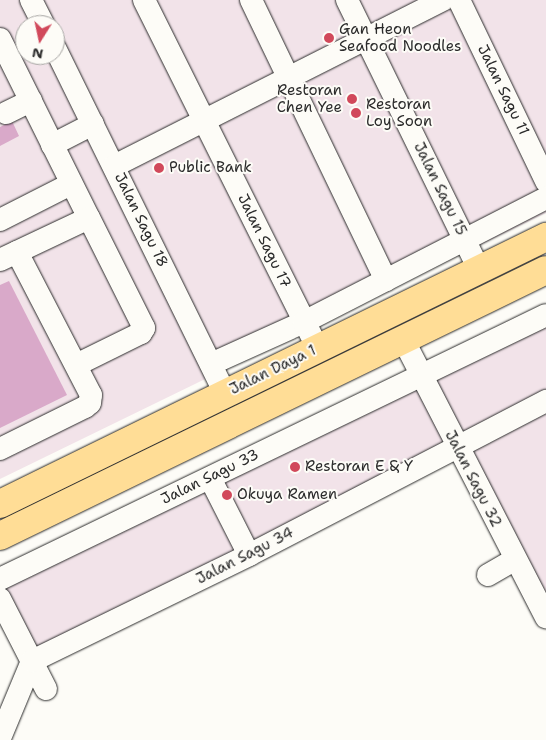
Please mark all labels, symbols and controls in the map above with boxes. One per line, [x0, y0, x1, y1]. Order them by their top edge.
north arrow [15, 15, 65, 65]
place label: Gan Heon Seafood Noodles [339, 20, 461, 55]
marker: Gan Heon Seafood Noodles [323, 32, 335, 44]
street label: Jalan Sagu 11 [473, 42, 533, 138]
text: N [31, 44, 45, 64]
place label: Restoran Chen Yee [277, 81, 342, 116]
marker: Restoran Chen Yee [346, 93, 358, 105]
place label: Restoran Loy Soon [366, 95, 432, 130]
marker: Restoran Loy Soon [350, 107, 362, 119]
street label: Jalan Sagu 15 [410, 139, 470, 239]
place label: Public Bank [169, 159, 252, 177]
marker: Public Bank [153, 162, 165, 174]
street label: Jalan Sagu 18 [110, 170, 172, 270]
street label: Jalan Sagu 17 [233, 191, 295, 291]
street label: Jalan Daya 1 [227, 341, 319, 399]
street label: Jalan Sagu 32 [441, 428, 505, 530]
street label: Jalan Sagu 33 [158, 446, 262, 508]
place label: Restoran E & Y [305, 458, 413, 476]
marker: Restoran E & Y [289, 461, 301, 473]
place label: Okuya Ramen [237, 486, 337, 504]
marker: Okuya Ramen [221, 489, 233, 501]
street label: Jalan Sagu 34 [193, 524, 297, 588]

